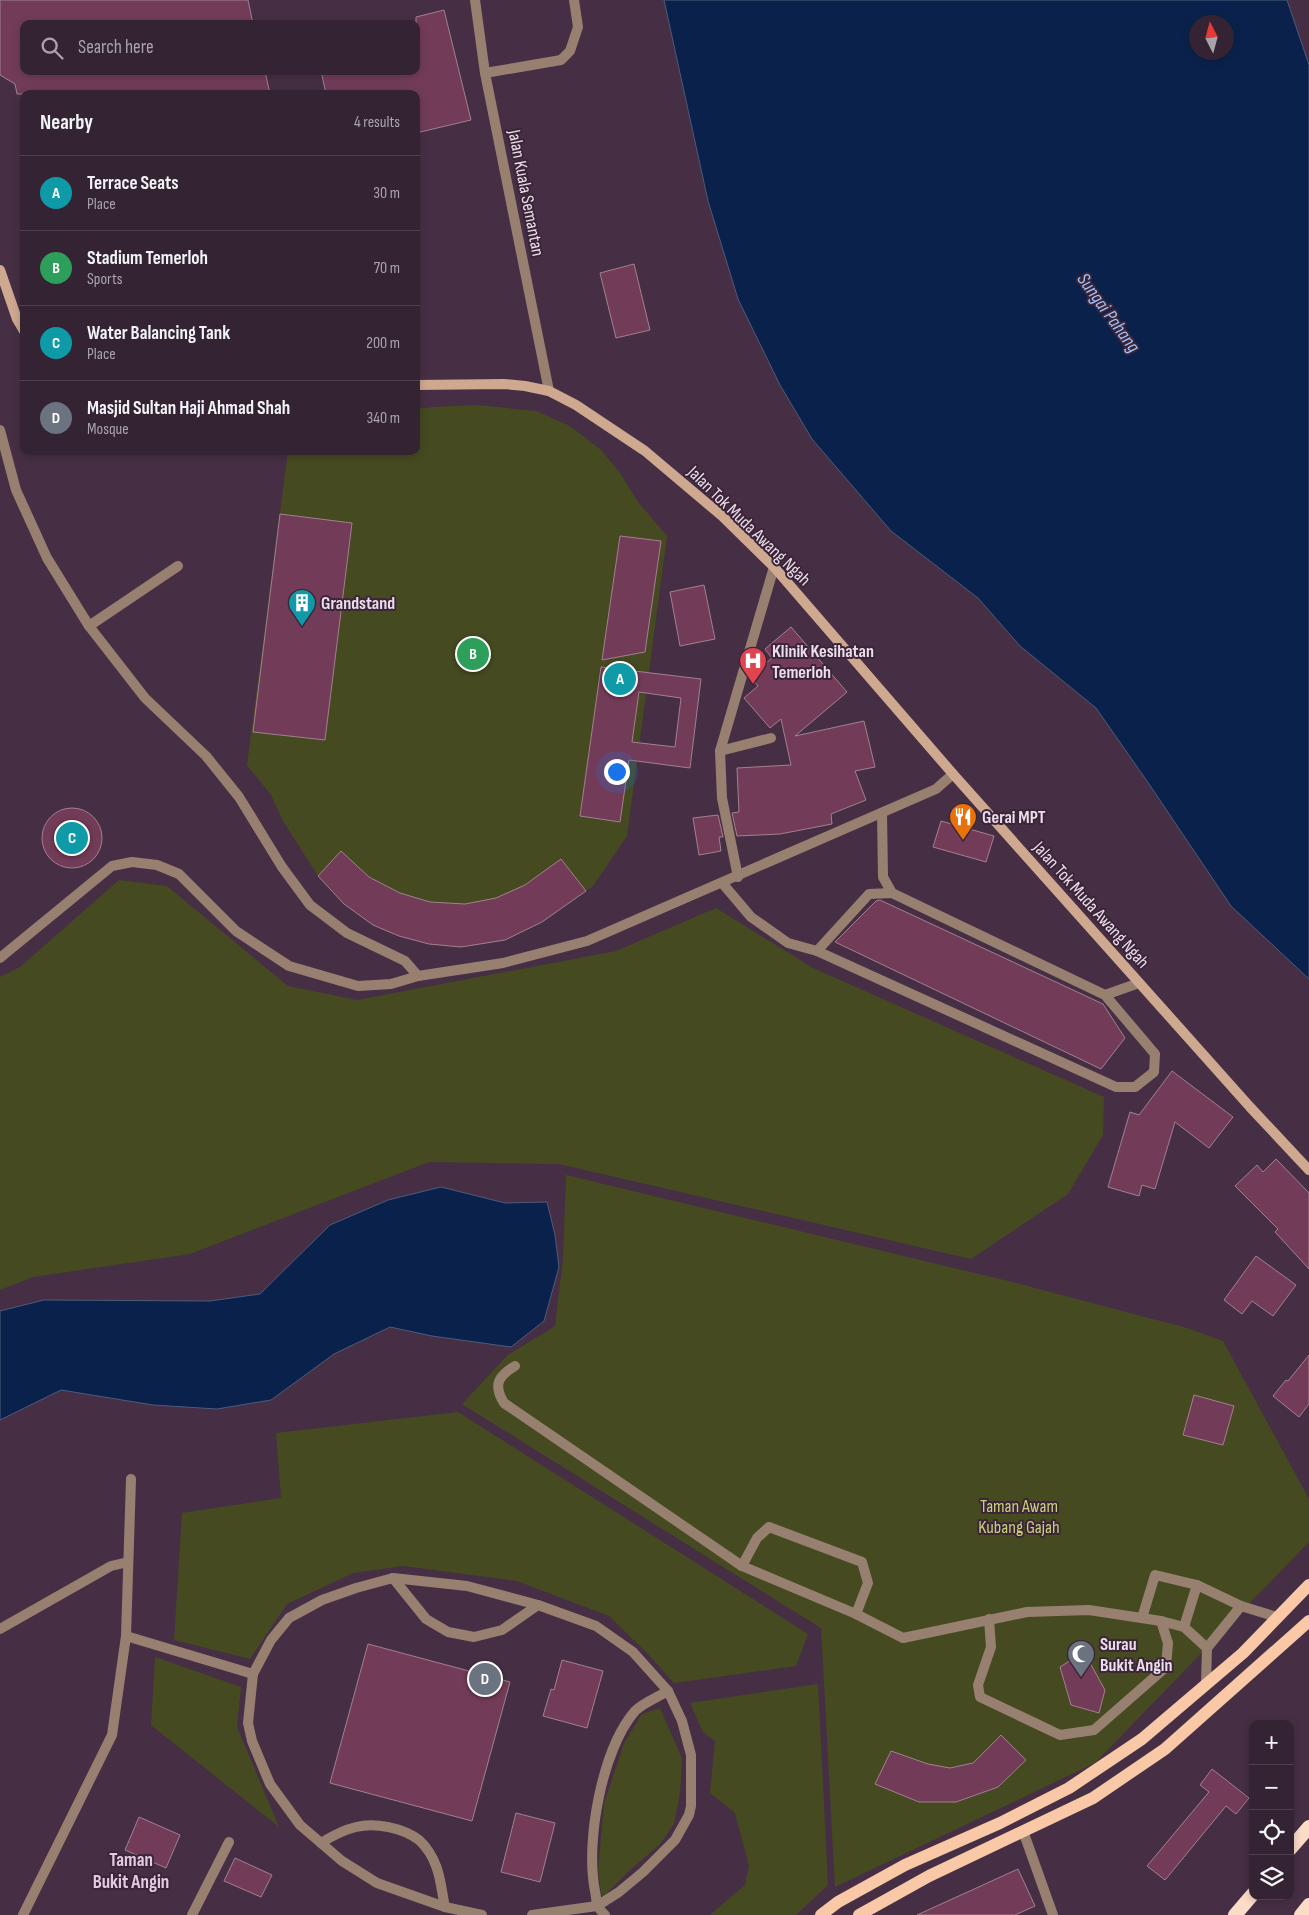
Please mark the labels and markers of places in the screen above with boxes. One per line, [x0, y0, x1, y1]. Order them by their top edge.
building icon: Grandstand [287, 588, 317, 627]
place label: Grandstand [321, 593, 395, 614]
pin: B [457, 635, 489, 673]
place label: Klinik Kesihatan Temerloh [772, 641, 874, 683]
hospital icon: Klinik Kesihatan Temerloh [738, 646, 768, 685]
pin: A [604, 660, 636, 698]
restaurant icon: Gerai MPT [948, 802, 978, 841]
place label: Gerai MPT [982, 807, 1046, 828]
pin: C [56, 819, 88, 857]
place label: Surau Bukit Angin [1100, 1634, 1172, 1676]
mosque icon: Surau Bukit Angin [1066, 1639, 1096, 1678]
pin: D [469, 1660, 501, 1698]

